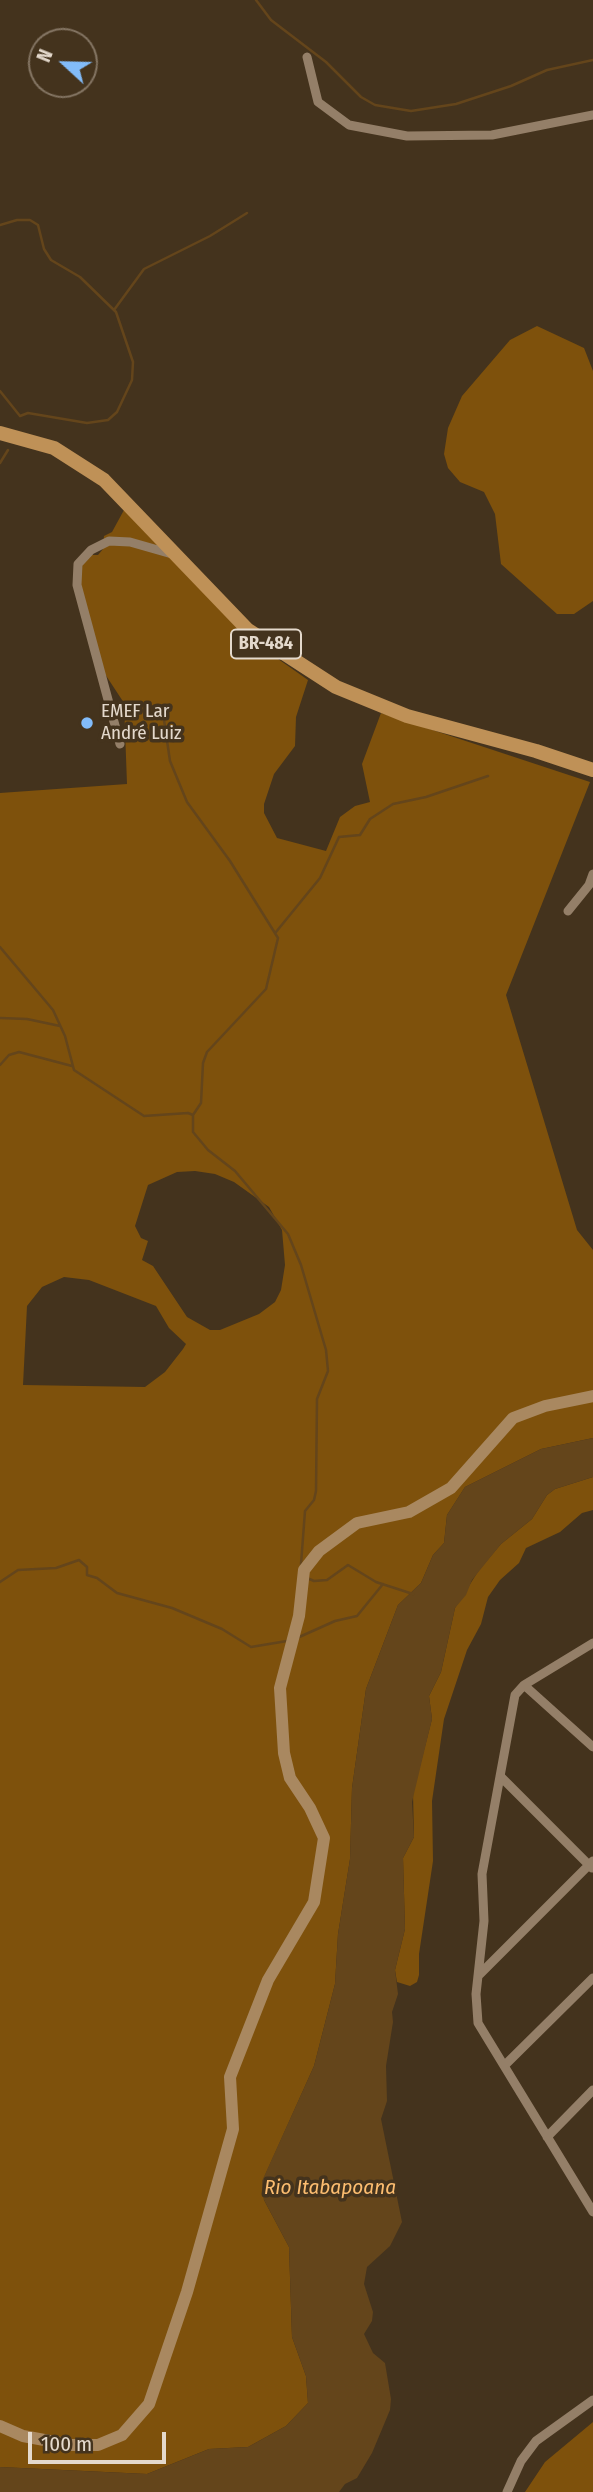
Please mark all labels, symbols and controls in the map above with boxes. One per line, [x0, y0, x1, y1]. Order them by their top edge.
north arrow [28, 28, 98, 98]
text: N [32, 46, 58, 65]
road number: BR-484 [231, 630, 301, 658]
place label: EMEF Lar André Luiz [101, 701, 182, 745]
marker: EMEF Lar André Luiz [79, 715, 95, 731]
water label: Rio Itabapoana [264, 2175, 396, 2201]
scale bar [32, 2418, 170, 2462]
text: 100 m [41, 2431, 92, 2457]

